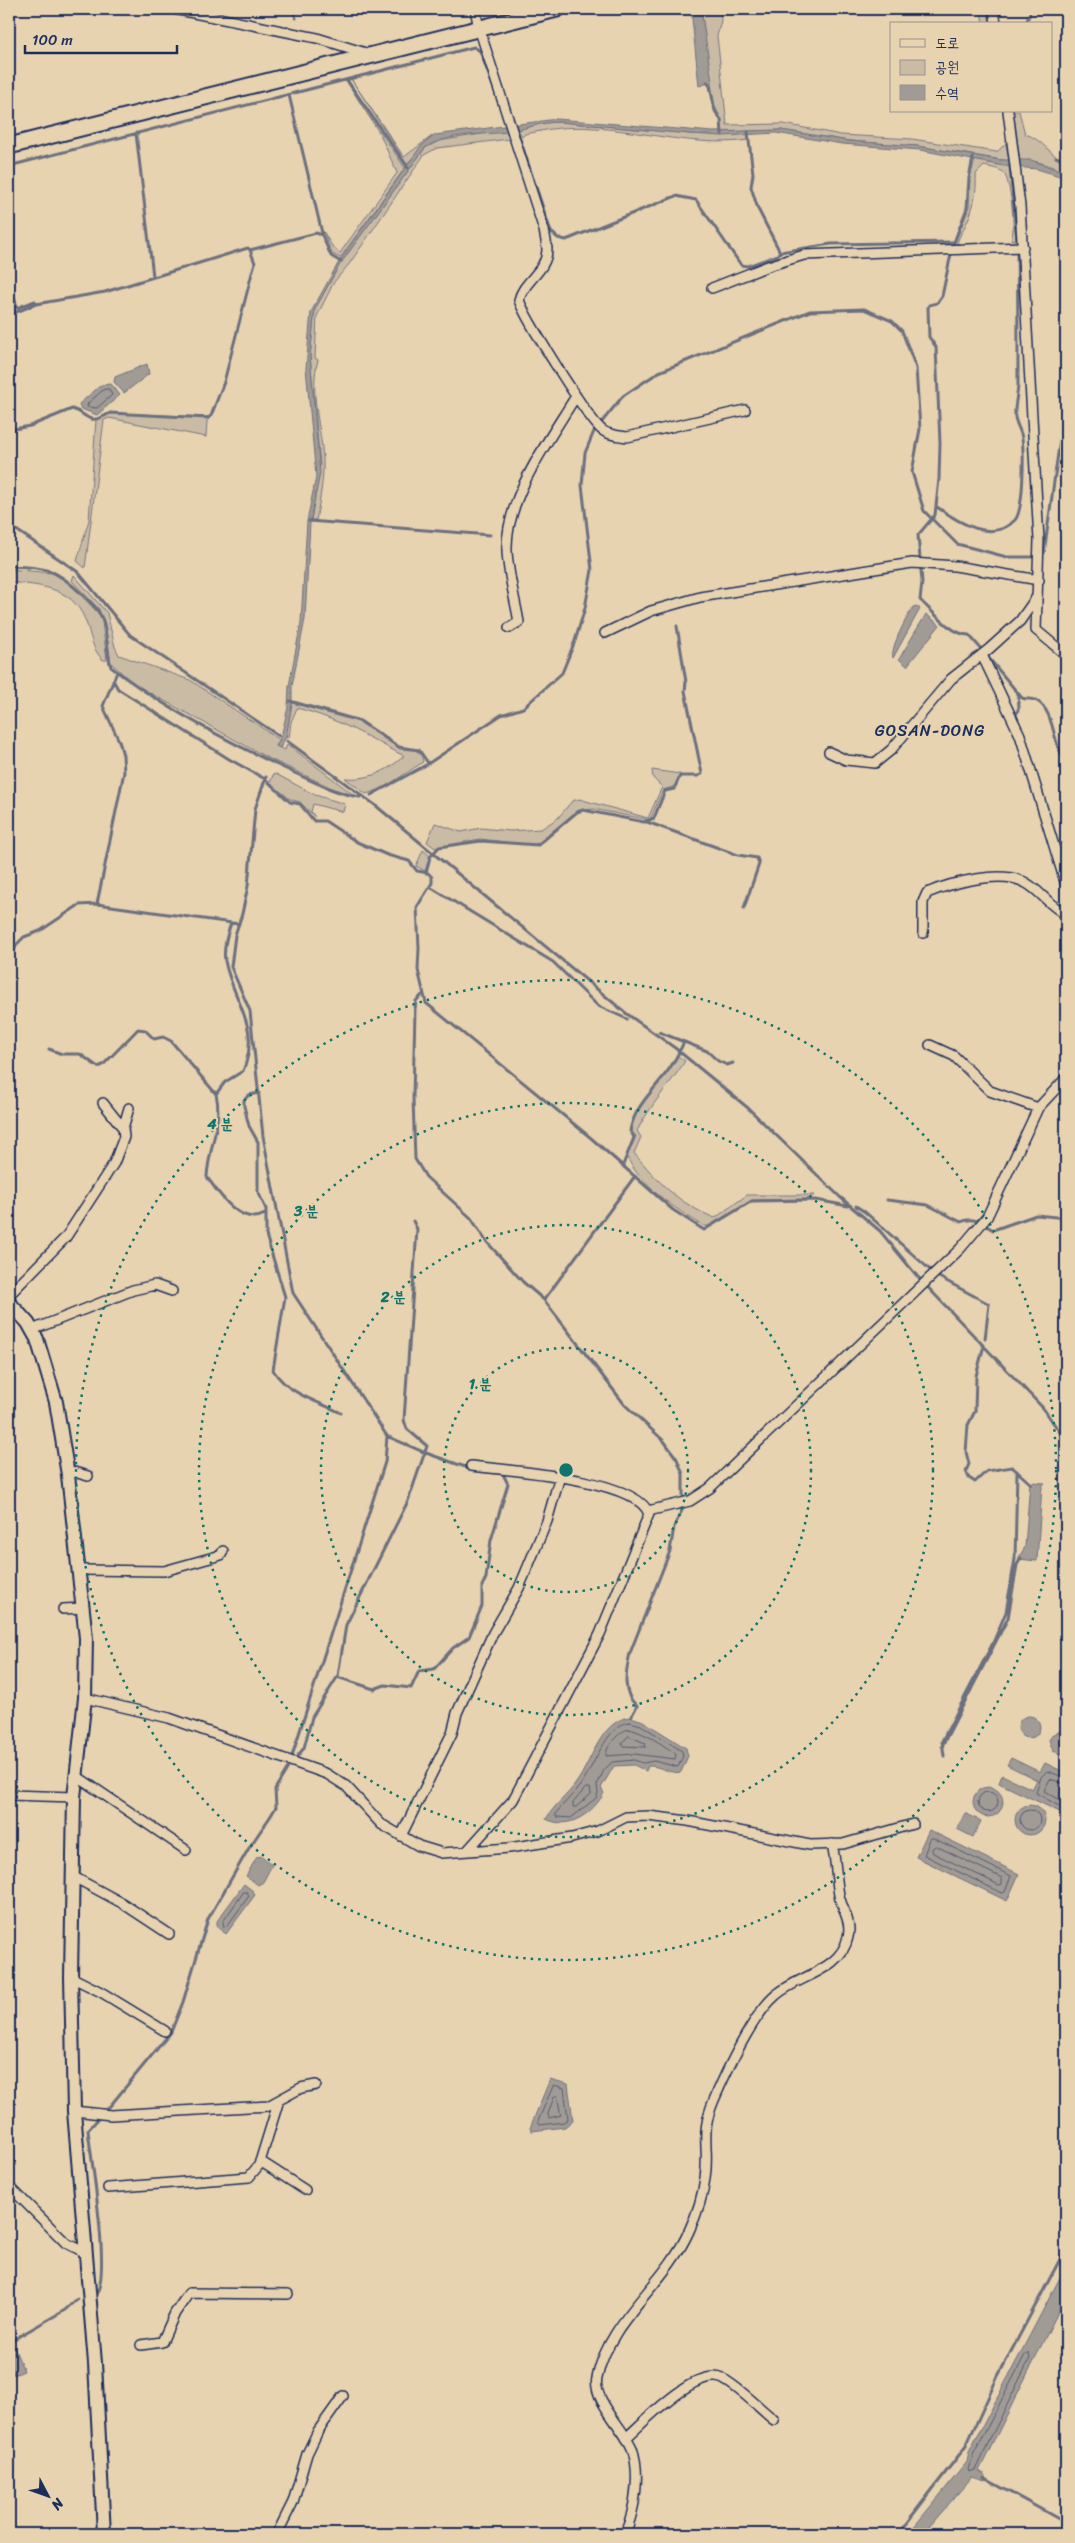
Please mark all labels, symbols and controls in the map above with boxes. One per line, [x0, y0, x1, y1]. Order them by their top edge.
scale bar [25, 22, 178, 54]
legend [890, 22, 1052, 112]
text: 100 m [32, 27, 73, 53]
text: 도로 [935, 30, 959, 56]
text: 공원 [935, 54, 959, 80]
text: 수역 [935, 80, 959, 106]
district label: GOSAN-DONG [875, 716, 985, 745]
text: 4 분 [206, 1111, 233, 1137]
text: 3 분 [293, 1198, 318, 1224]
text: 2 분 [380, 1284, 405, 1310]
text: 1 분 [469, 1371, 491, 1397]
centre of rings [557, 1461, 575, 1479]
north arrow [22, 2470, 72, 2520]
text: N [45, 2492, 71, 2516]

